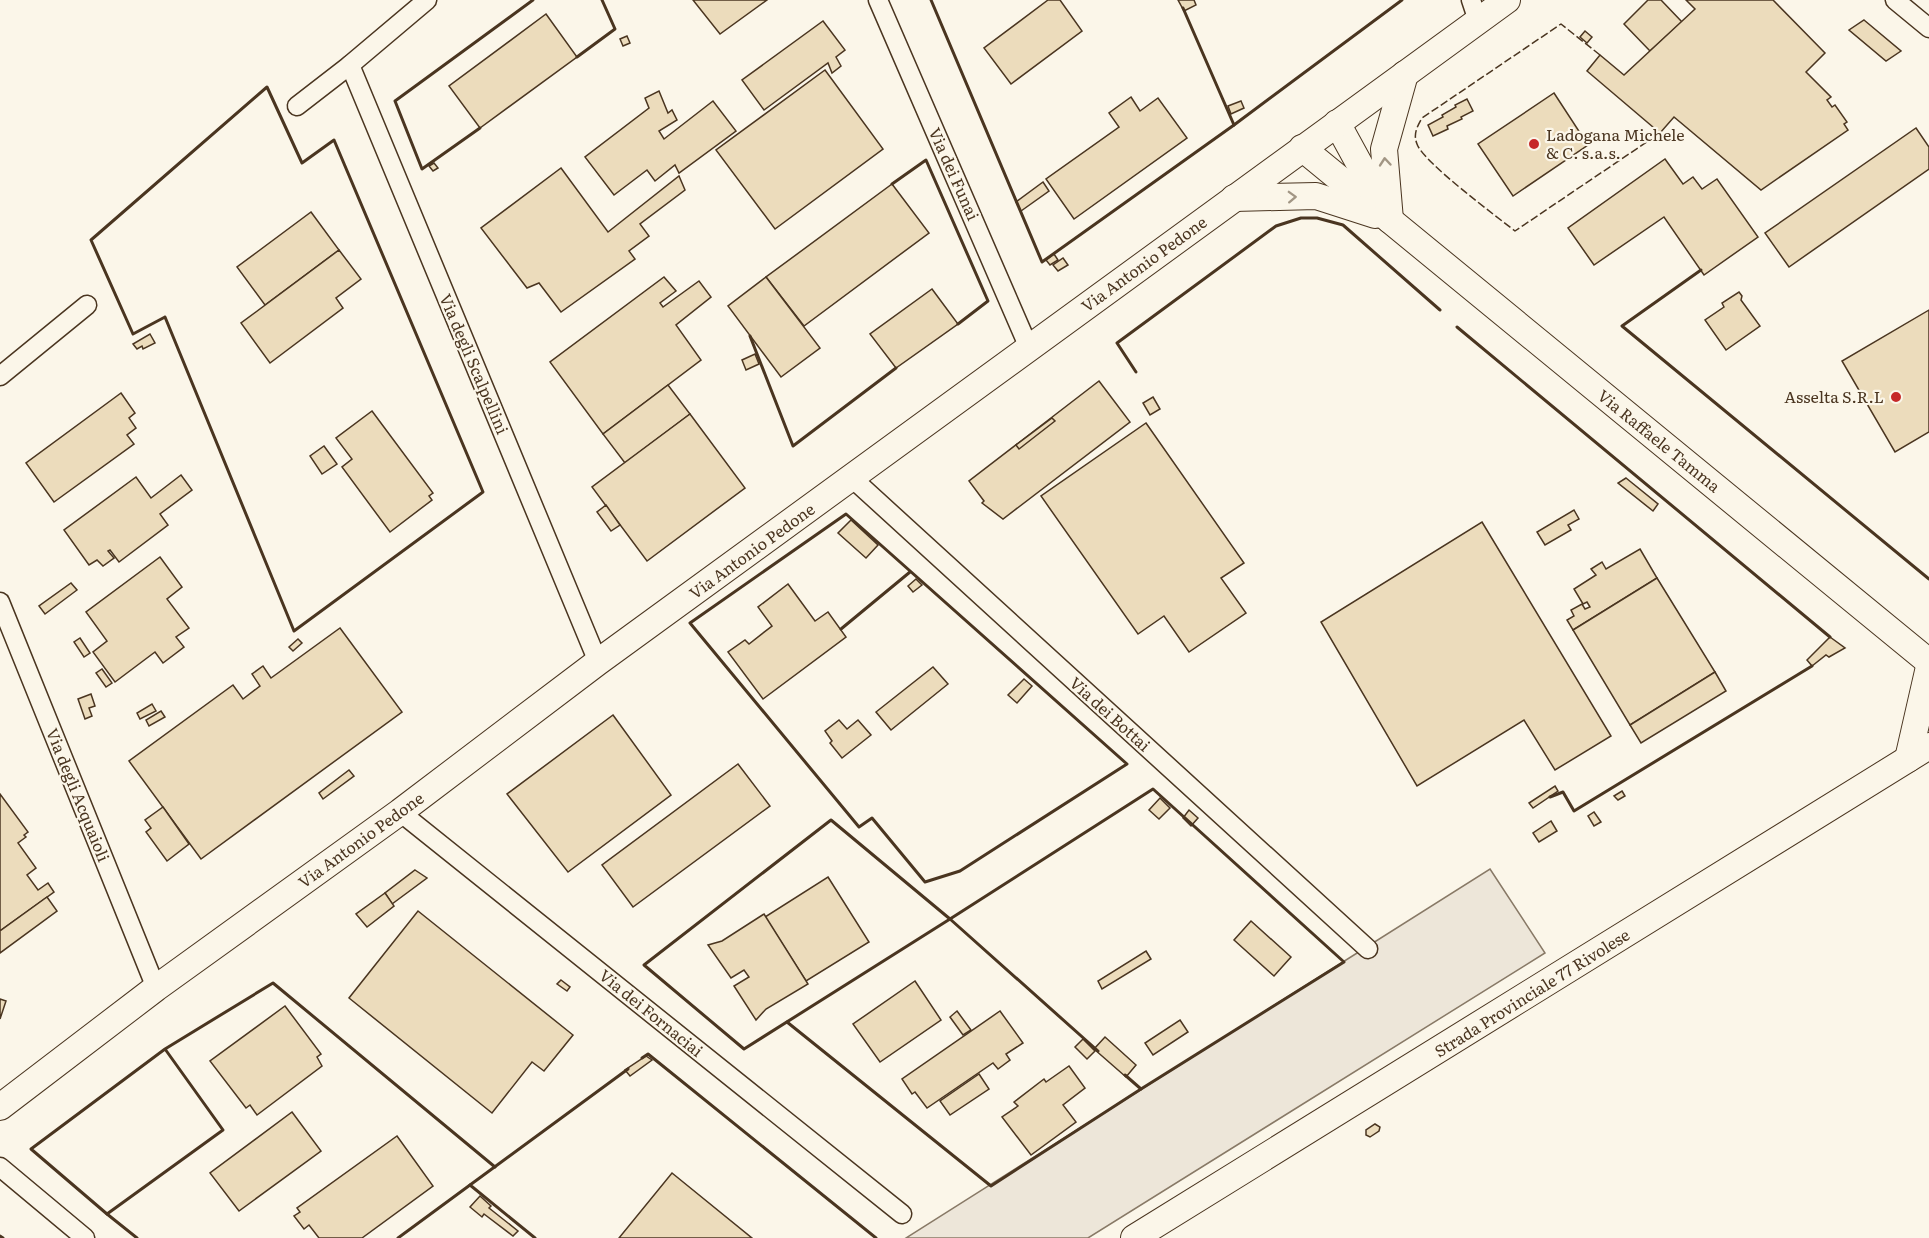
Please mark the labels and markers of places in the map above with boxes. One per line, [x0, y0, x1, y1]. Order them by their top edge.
place label: Ladogana Michele & C. s.a.s. [1546, 122, 1685, 164]
marker: Ladogana Michele & C. s.a.s. [1527, 137, 1541, 151]
place label: Asselta S.R.L [1784, 384, 1884, 408]
marker: Asselta S.R.L [1889, 390, 1903, 404]

